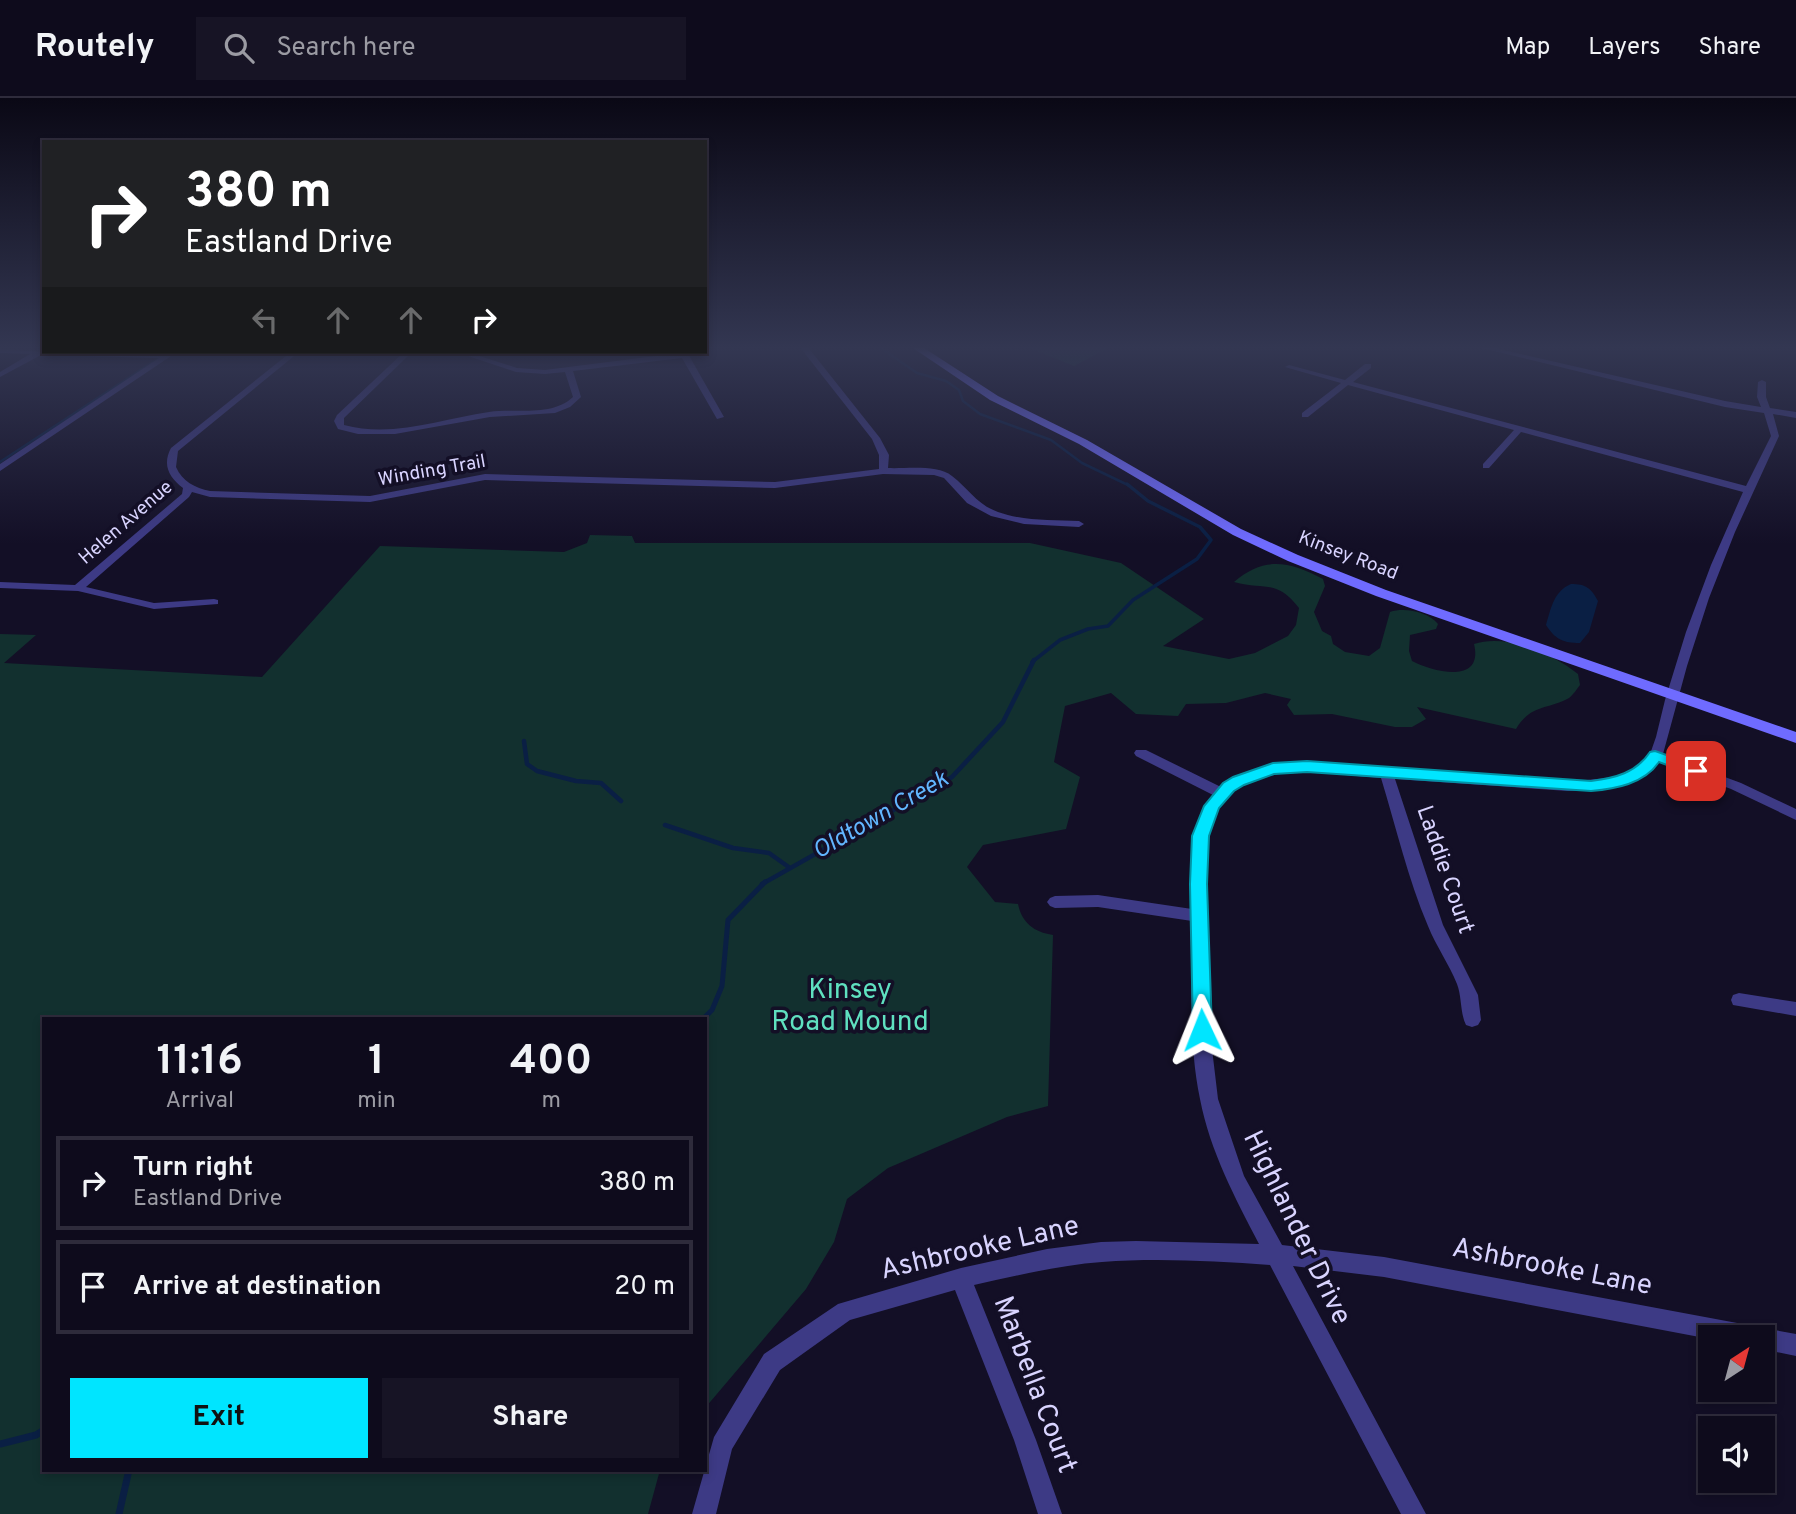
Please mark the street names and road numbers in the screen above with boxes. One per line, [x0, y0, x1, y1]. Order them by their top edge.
street label: Winding Trail [376, 450, 488, 492]
street label: Helen Avenue [74, 476, 178, 570]
street label: Kinsey Road [1295, 526, 1401, 586]
street label: Laddie Court [1409, 802, 1479, 938]
street label: Highlander Drive [1233, 1125, 1359, 1331]
street label: Ashbrooke Lane [877, 1209, 1083, 1289]
street label: Ashbrooke Lane [1449, 1231, 1655, 1305]
street label: Marbella Court [984, 1292, 1084, 1478]

